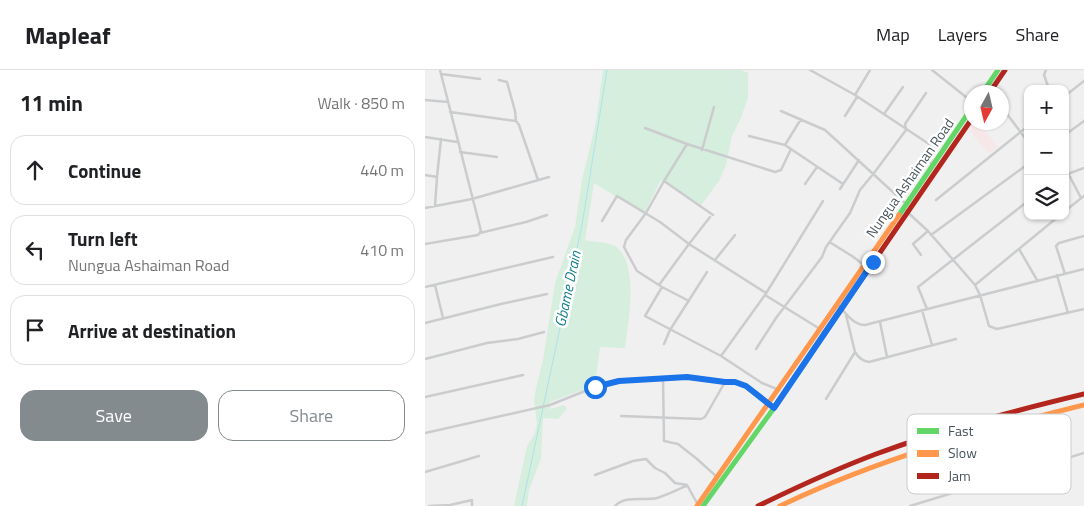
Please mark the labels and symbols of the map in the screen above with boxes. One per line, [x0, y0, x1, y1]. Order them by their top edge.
north arrow [964, 85, 1009, 130]
street label: Nungua Ashaiman Road [860, 114, 959, 242]
water label: Gbame Drain [548, 248, 587, 329]
route end [862, 251, 885, 274]
route start [584, 376, 607, 399]
legend [907, 414, 1071, 494]
text: Fast [948, 420, 973, 441]
text: Slow [948, 442, 977, 463]
text: Jam [948, 465, 971, 486]

